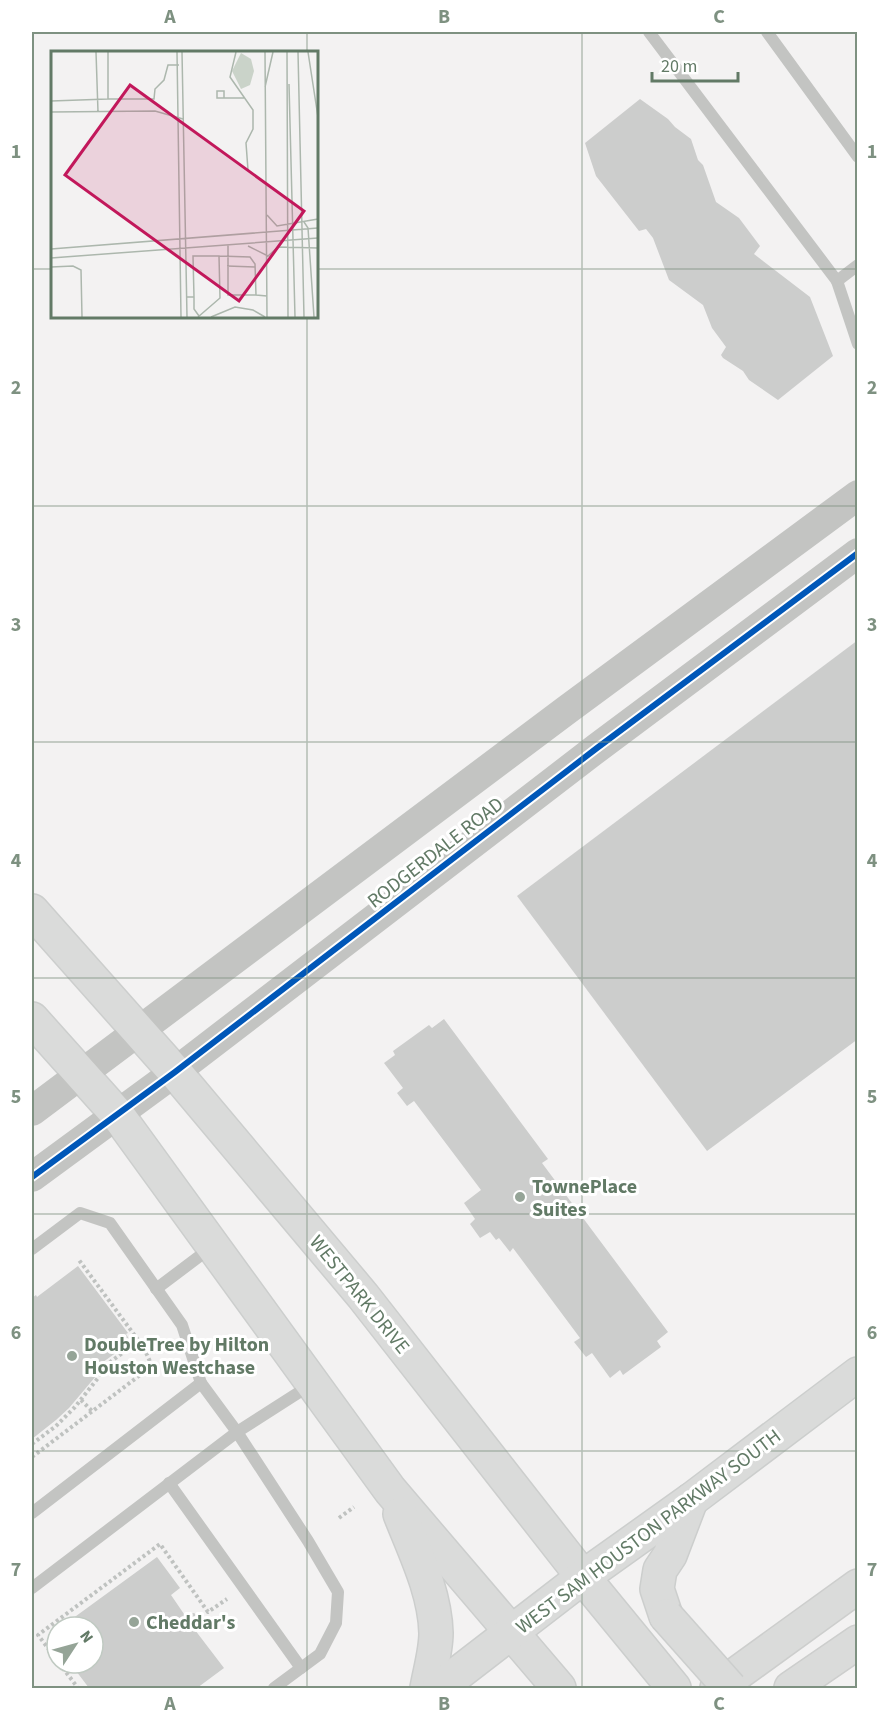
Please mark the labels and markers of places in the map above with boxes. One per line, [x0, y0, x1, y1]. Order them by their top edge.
place label: TownePlace Suites [532, 1173, 637, 1224]
marker: TownePlace Suites [513, 1190, 527, 1204]
place label: DoubleTree by Hilton Houston Westchase [84, 1331, 269, 1382]
marker: DoubleTree by Hilton Houston Westchase [65, 1349, 79, 1363]
place label: Cheddar's [146, 1609, 235, 1637]
marker: Cheddar's [127, 1615, 141, 1629]

